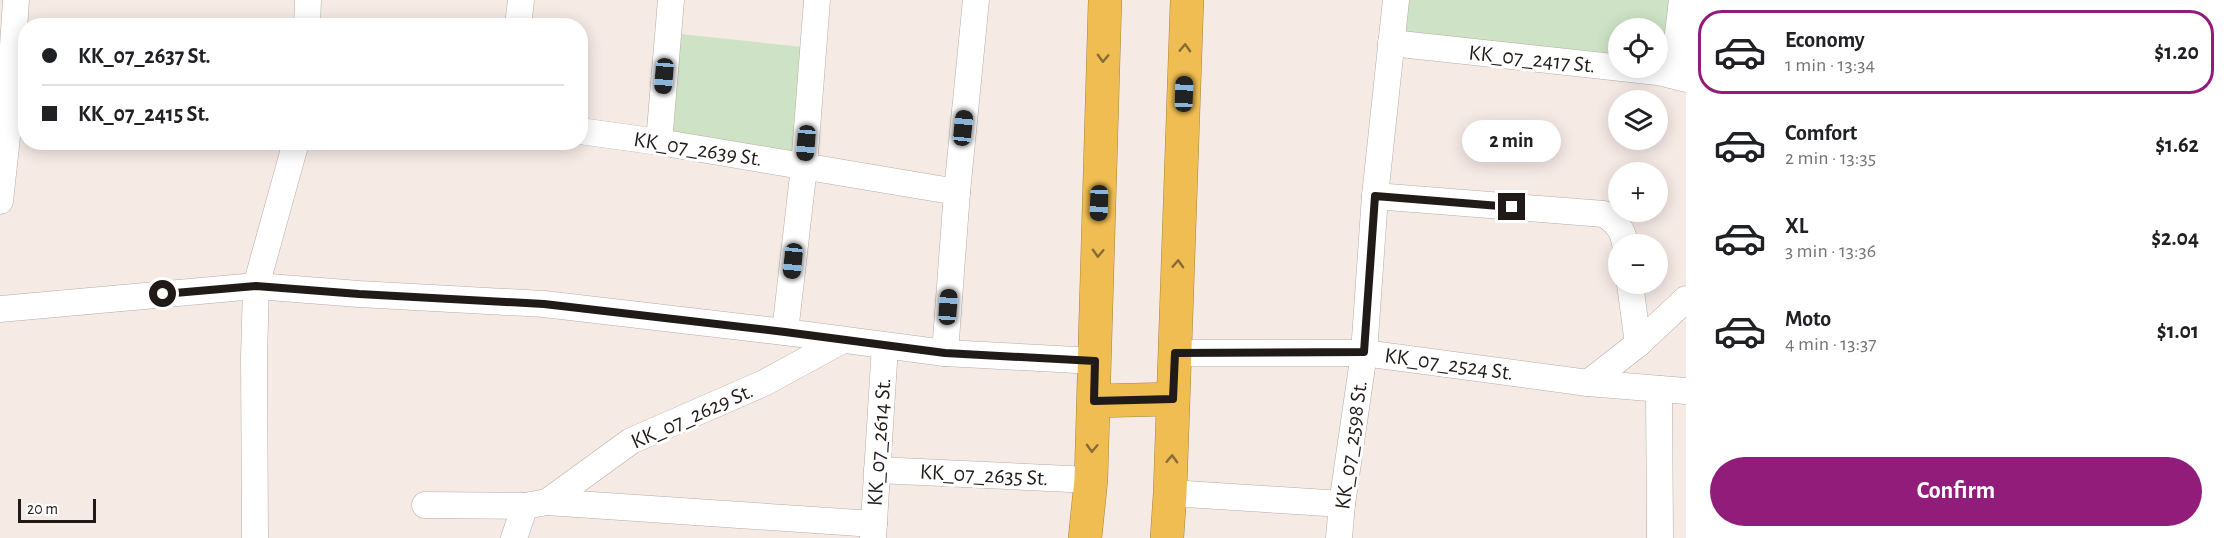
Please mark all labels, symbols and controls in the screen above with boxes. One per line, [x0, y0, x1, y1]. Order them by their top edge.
map controls [1608, 18, 1668, 294]
button: locate [1608, 18, 1668, 78]
icon: car [1713, 25, 1767, 79]
text: Economy [1785, 29, 1865, 51]
street label: KK_07_2417 St. [1468, 41, 1596, 77]
text: $1.20 [2154, 41, 2199, 63]
one-way arrow [1179, 43, 1192, 52]
text: KK_07_2637 St. [78, 45, 211, 67]
one-way arrow [1097, 54, 1110, 63]
text: 1 min · 13:34 [1785, 55, 1875, 75]
car [653, 57, 675, 95]
car [1174, 76, 1194, 112]
button: layers [1608, 90, 1668, 150]
text: KK_07_2415 St. [78, 103, 210, 125]
car [952, 109, 974, 147]
icon: car [1713, 118, 1767, 172]
callout: 2 min [1462, 120, 1562, 162]
text: Comfort [1785, 122, 1857, 144]
car [795, 124, 817, 162]
street label: KK_07_2639 St. [632, 128, 764, 170]
text: 2 min [1489, 131, 1534, 151]
text: $1.62 [2155, 134, 2199, 156]
text: 2 min · 13:35 [1785, 148, 1876, 168]
button: + [1608, 162, 1668, 222]
car [1089, 185, 1109, 221]
route end [1498, 193, 1525, 220]
icon: car [1713, 211, 1767, 265]
text: XL [1785, 215, 1808, 237]
text: $2.04 [2151, 227, 2199, 249]
button: − [1608, 234, 1668, 294]
text: 3 min · 13:36 [1785, 241, 1876, 261]
car [782, 242, 804, 280]
one-way arrow [1091, 249, 1104, 258]
one-way arrow [1171, 259, 1184, 268]
route start [149, 280, 176, 307]
car [938, 288, 958, 326]
icon: car [1713, 304, 1767, 358]
text: Moto [1785, 308, 1831, 330]
text: $1.01 [2157, 320, 2199, 342]
text: 4 min · 13:37 [1785, 334, 1877, 354]
street label: KK_07_2524 St. [1383, 344, 1515, 384]
street label: KK_07_2614 St. [864, 377, 894, 507]
street label: KK_07_2629 St. [628, 379, 756, 453]
street label: KK_07_2598 St. [1331, 379, 1371, 511]
one-way arrow [1086, 444, 1098, 453]
one-way arrow [1165, 454, 1178, 463]
button: Confirm [1710, 457, 2202, 526]
street label: KK_07_2635 St. [919, 461, 1049, 489]
scale bar [18, 496, 96, 524]
text: 20 m [27, 501, 58, 517]

